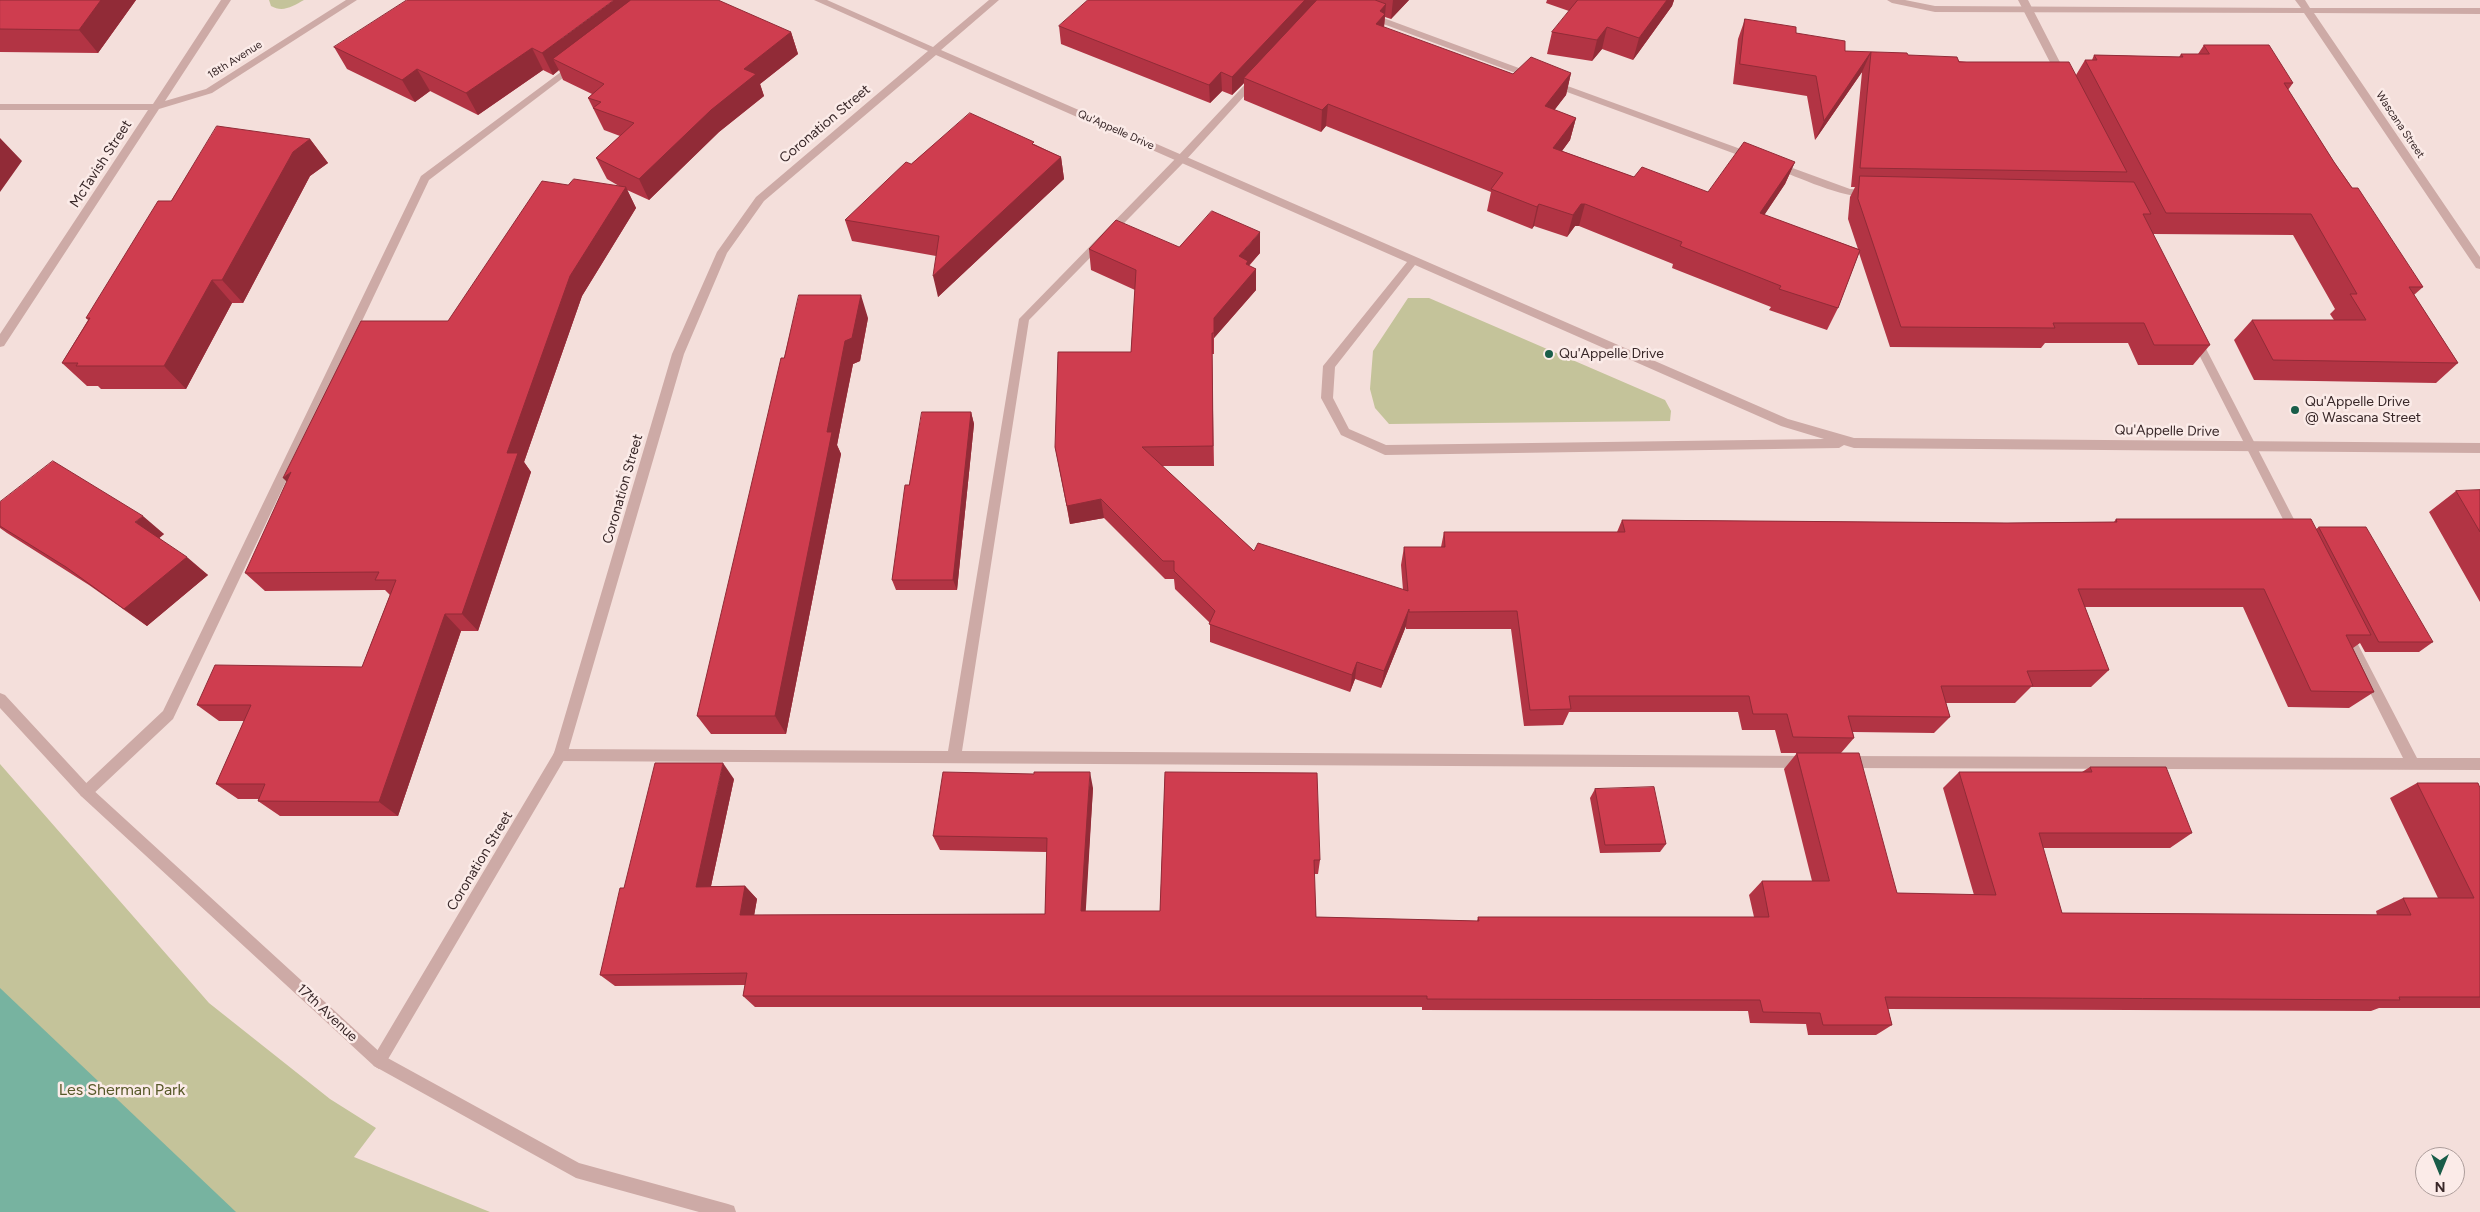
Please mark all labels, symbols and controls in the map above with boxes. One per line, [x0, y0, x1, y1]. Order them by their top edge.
street label: 18th Avenue [205, 38, 265, 82]
street label: Coronation Street [776, 81, 874, 167]
street label: Wascana Street [2373, 89, 2427, 161]
street label: Qu'Appelle Drive [1076, 107, 1156, 153]
street label: McTavish Street [66, 117, 136, 211]
place label: Qu'Appelle Drive [1559, 346, 1664, 362]
marker: Qu'Appelle Drive [1543, 348, 1555, 360]
place label: Qu'Appelle Drive @ Wascana Street [2305, 394, 2421, 427]
marker: Qu'Appelle Drive @ Wascana Street [2289, 404, 2301, 416]
street label: Qu'Appelle Drive [2114, 422, 2220, 440]
street label: Coronation Street [599, 432, 647, 546]
street label: Coronation Street [444, 808, 516, 914]
street label: 17th Avenue [293, 981, 361, 1045]
park label: Les Sherman Park [59, 1080, 185, 1100]
north arrow [2415, 1147, 2465, 1197]
text: N [2435, 1178, 2445, 1195]

